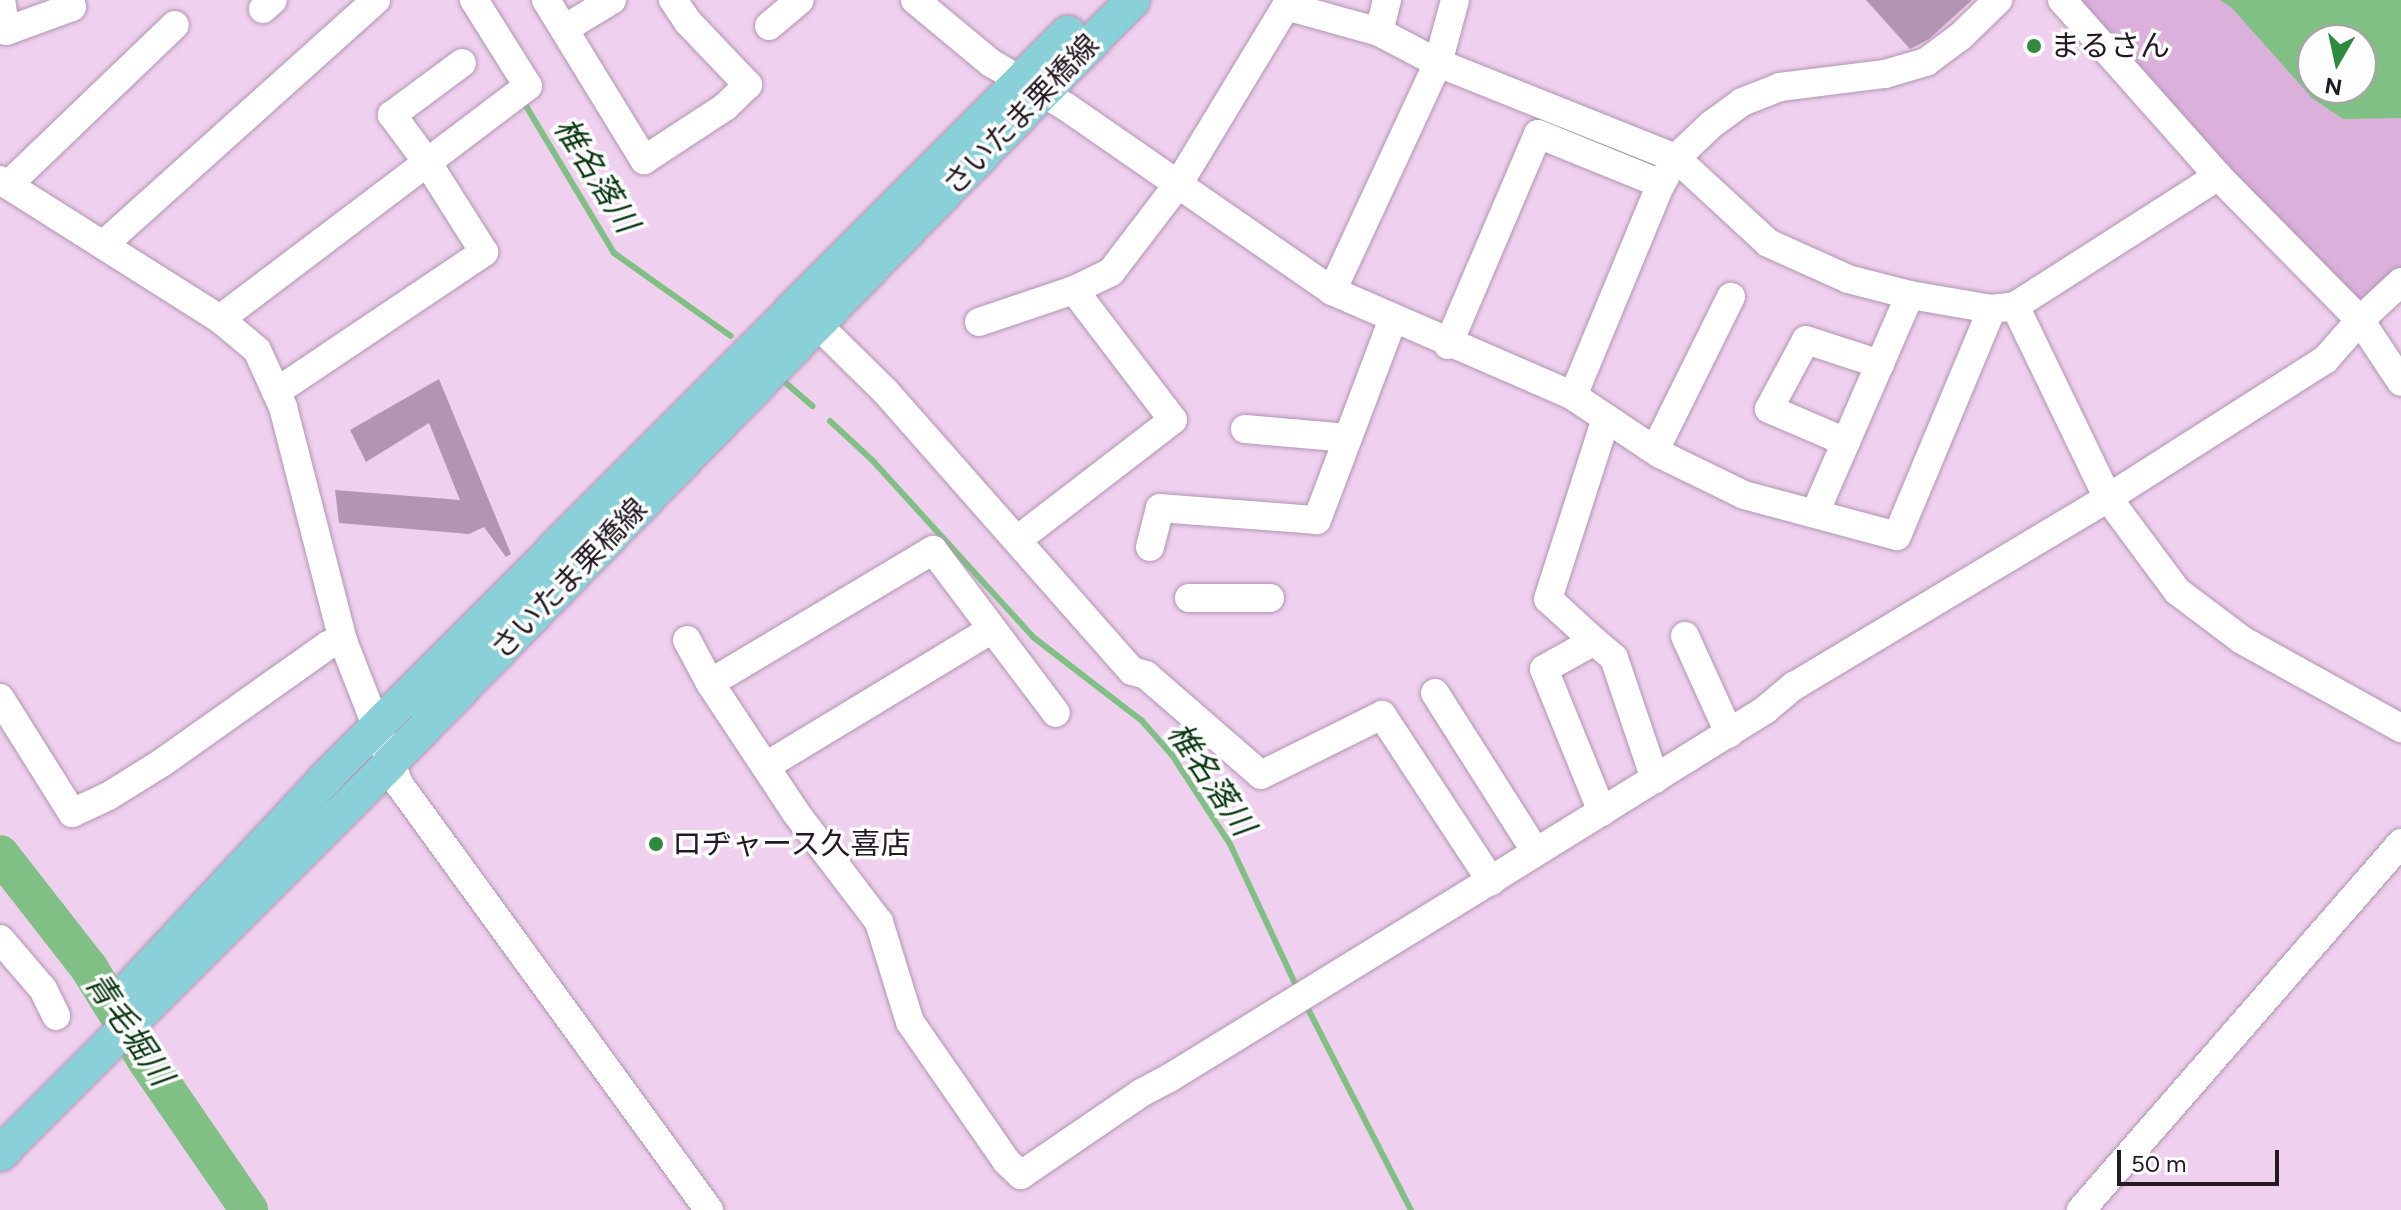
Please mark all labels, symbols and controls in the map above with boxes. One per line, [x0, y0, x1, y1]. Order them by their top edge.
north arrow [2297, 24, 2377, 104]
street label: さいたま栗橋線 [935, 27, 1107, 203]
place label: まるさん [2050, 28, 2170, 64]
marker: まるさん [2025, 37, 2043, 55]
text: N [2323, 72, 2344, 101]
water label: 椎名落川 [546, 111, 646, 239]
street label: さいたま栗橋線 [483, 491, 655, 667]
water label: 椎名落川 [1159, 715, 1263, 843]
place label: ロヂャース久喜店 [672, 826, 912, 862]
marker: ロヂャース久喜店 [647, 835, 665, 853]
water label: 青毛堀川 [77, 965, 181, 1093]
scale bar [2121, 1134, 2283, 1184]
text: 50 m [2131, 1149, 2187, 1178]

